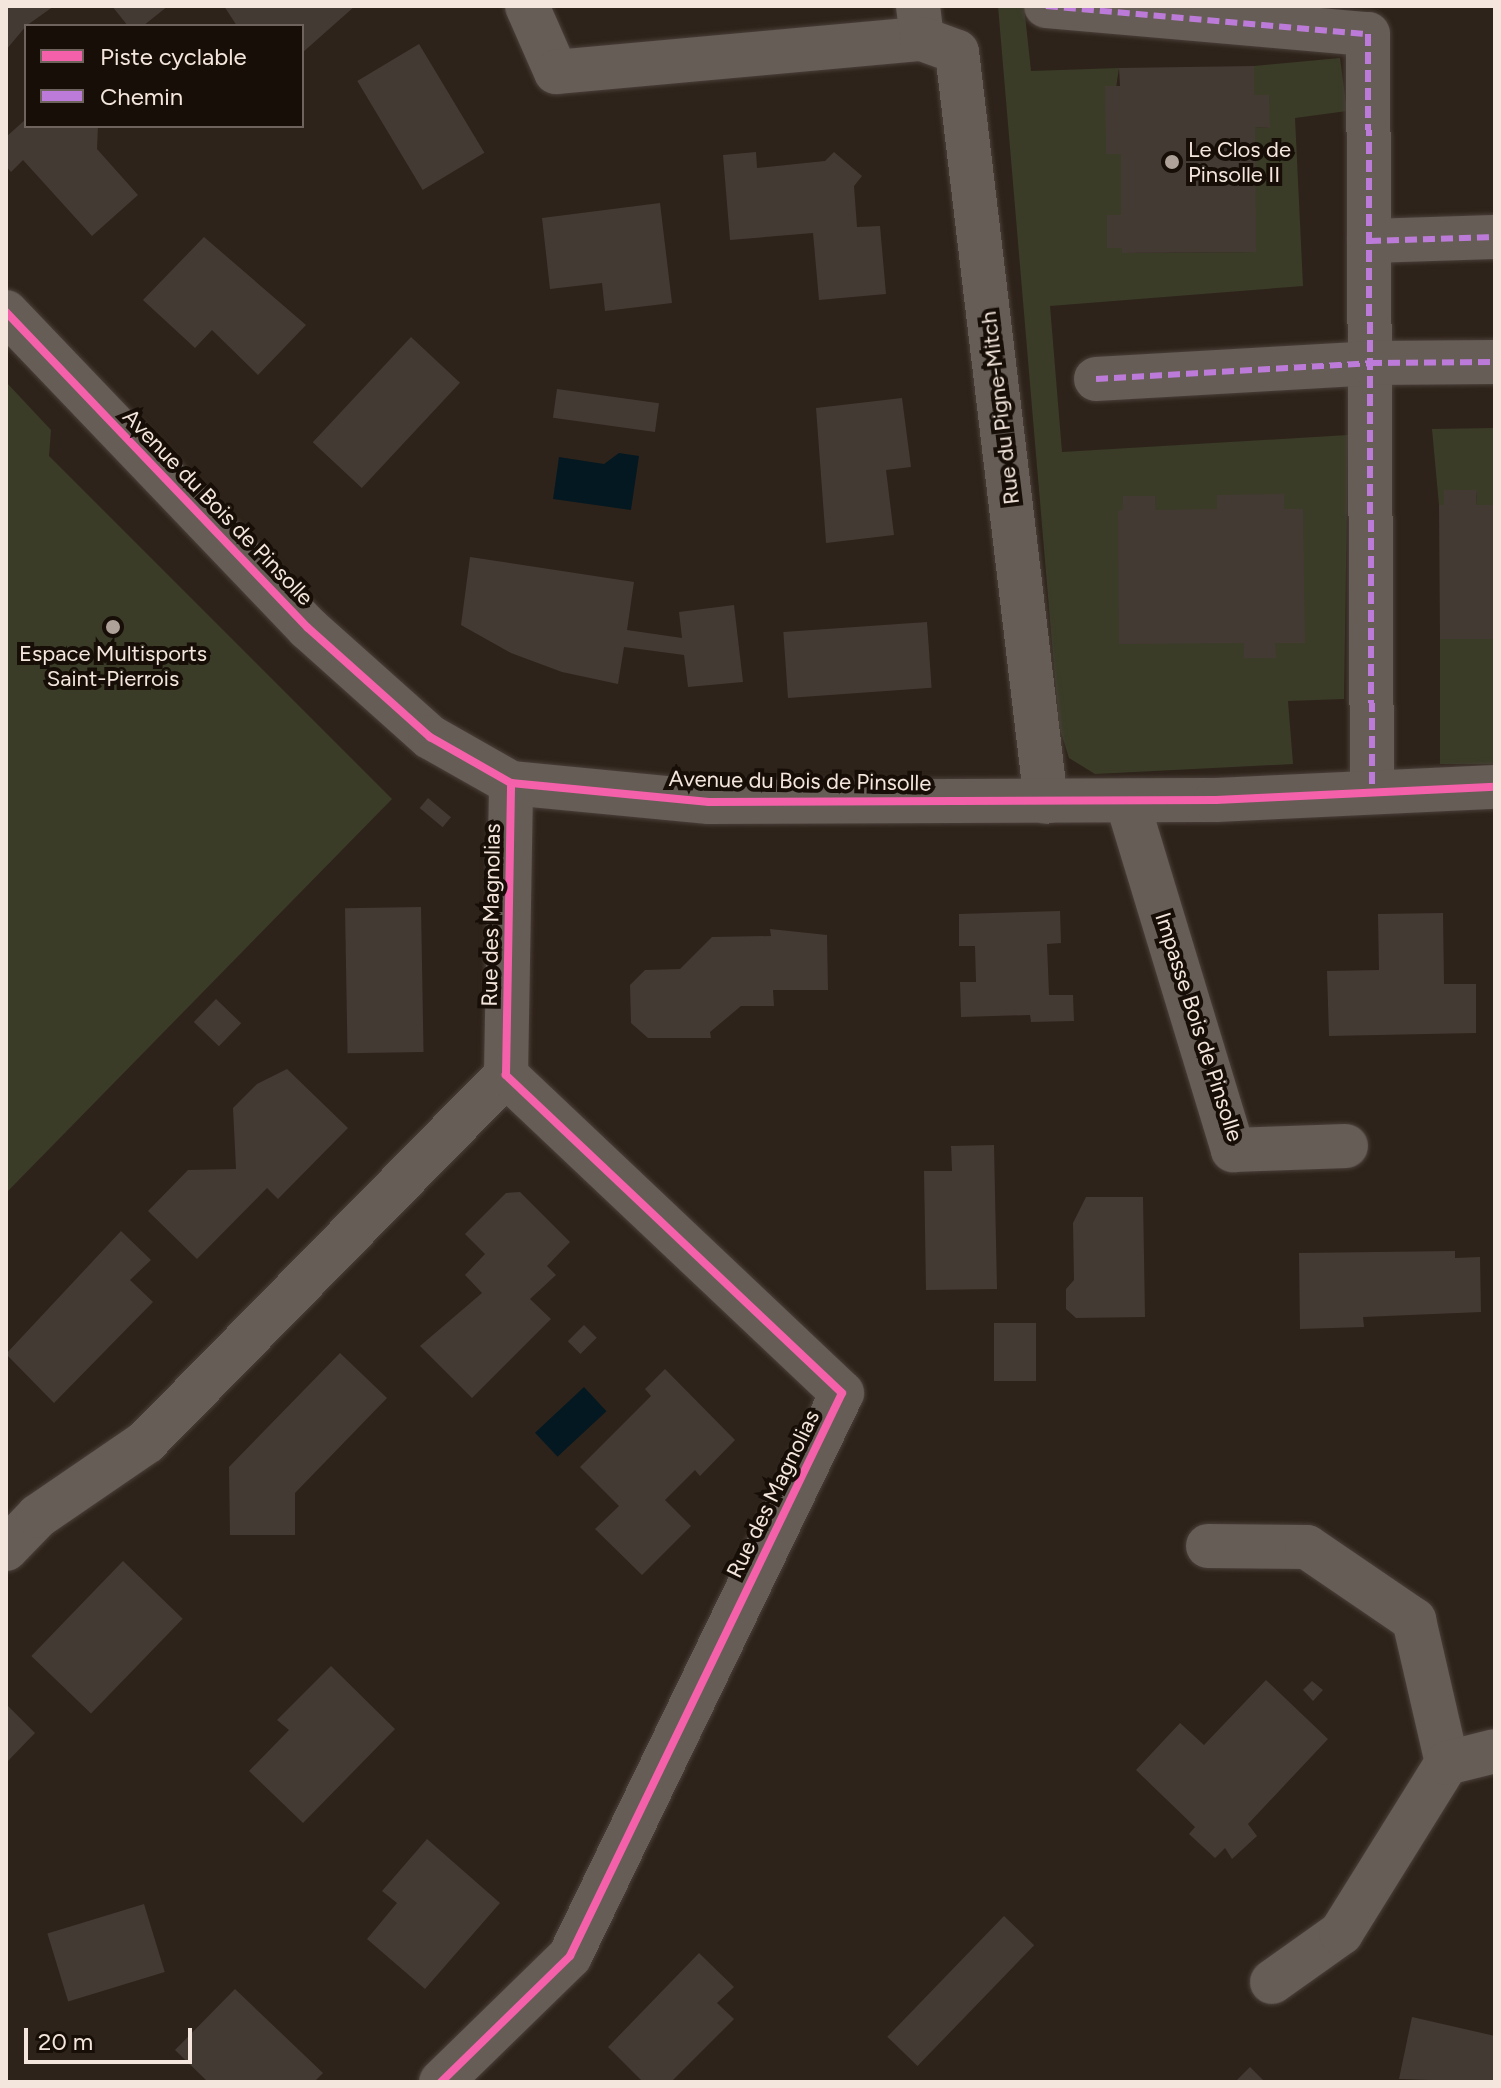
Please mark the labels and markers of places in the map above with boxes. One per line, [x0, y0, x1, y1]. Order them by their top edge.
place label: Le Clos de Pinsolle II [1188, 136, 1291, 188]
marker: Le Clos de Pinsolle II [1163, 153, 1181, 171]
marker: Espace Multisports Saint-Pierrois [104, 618, 122, 636]
place label: Espace Multisports Saint-Pierrois [19, 640, 207, 692]

